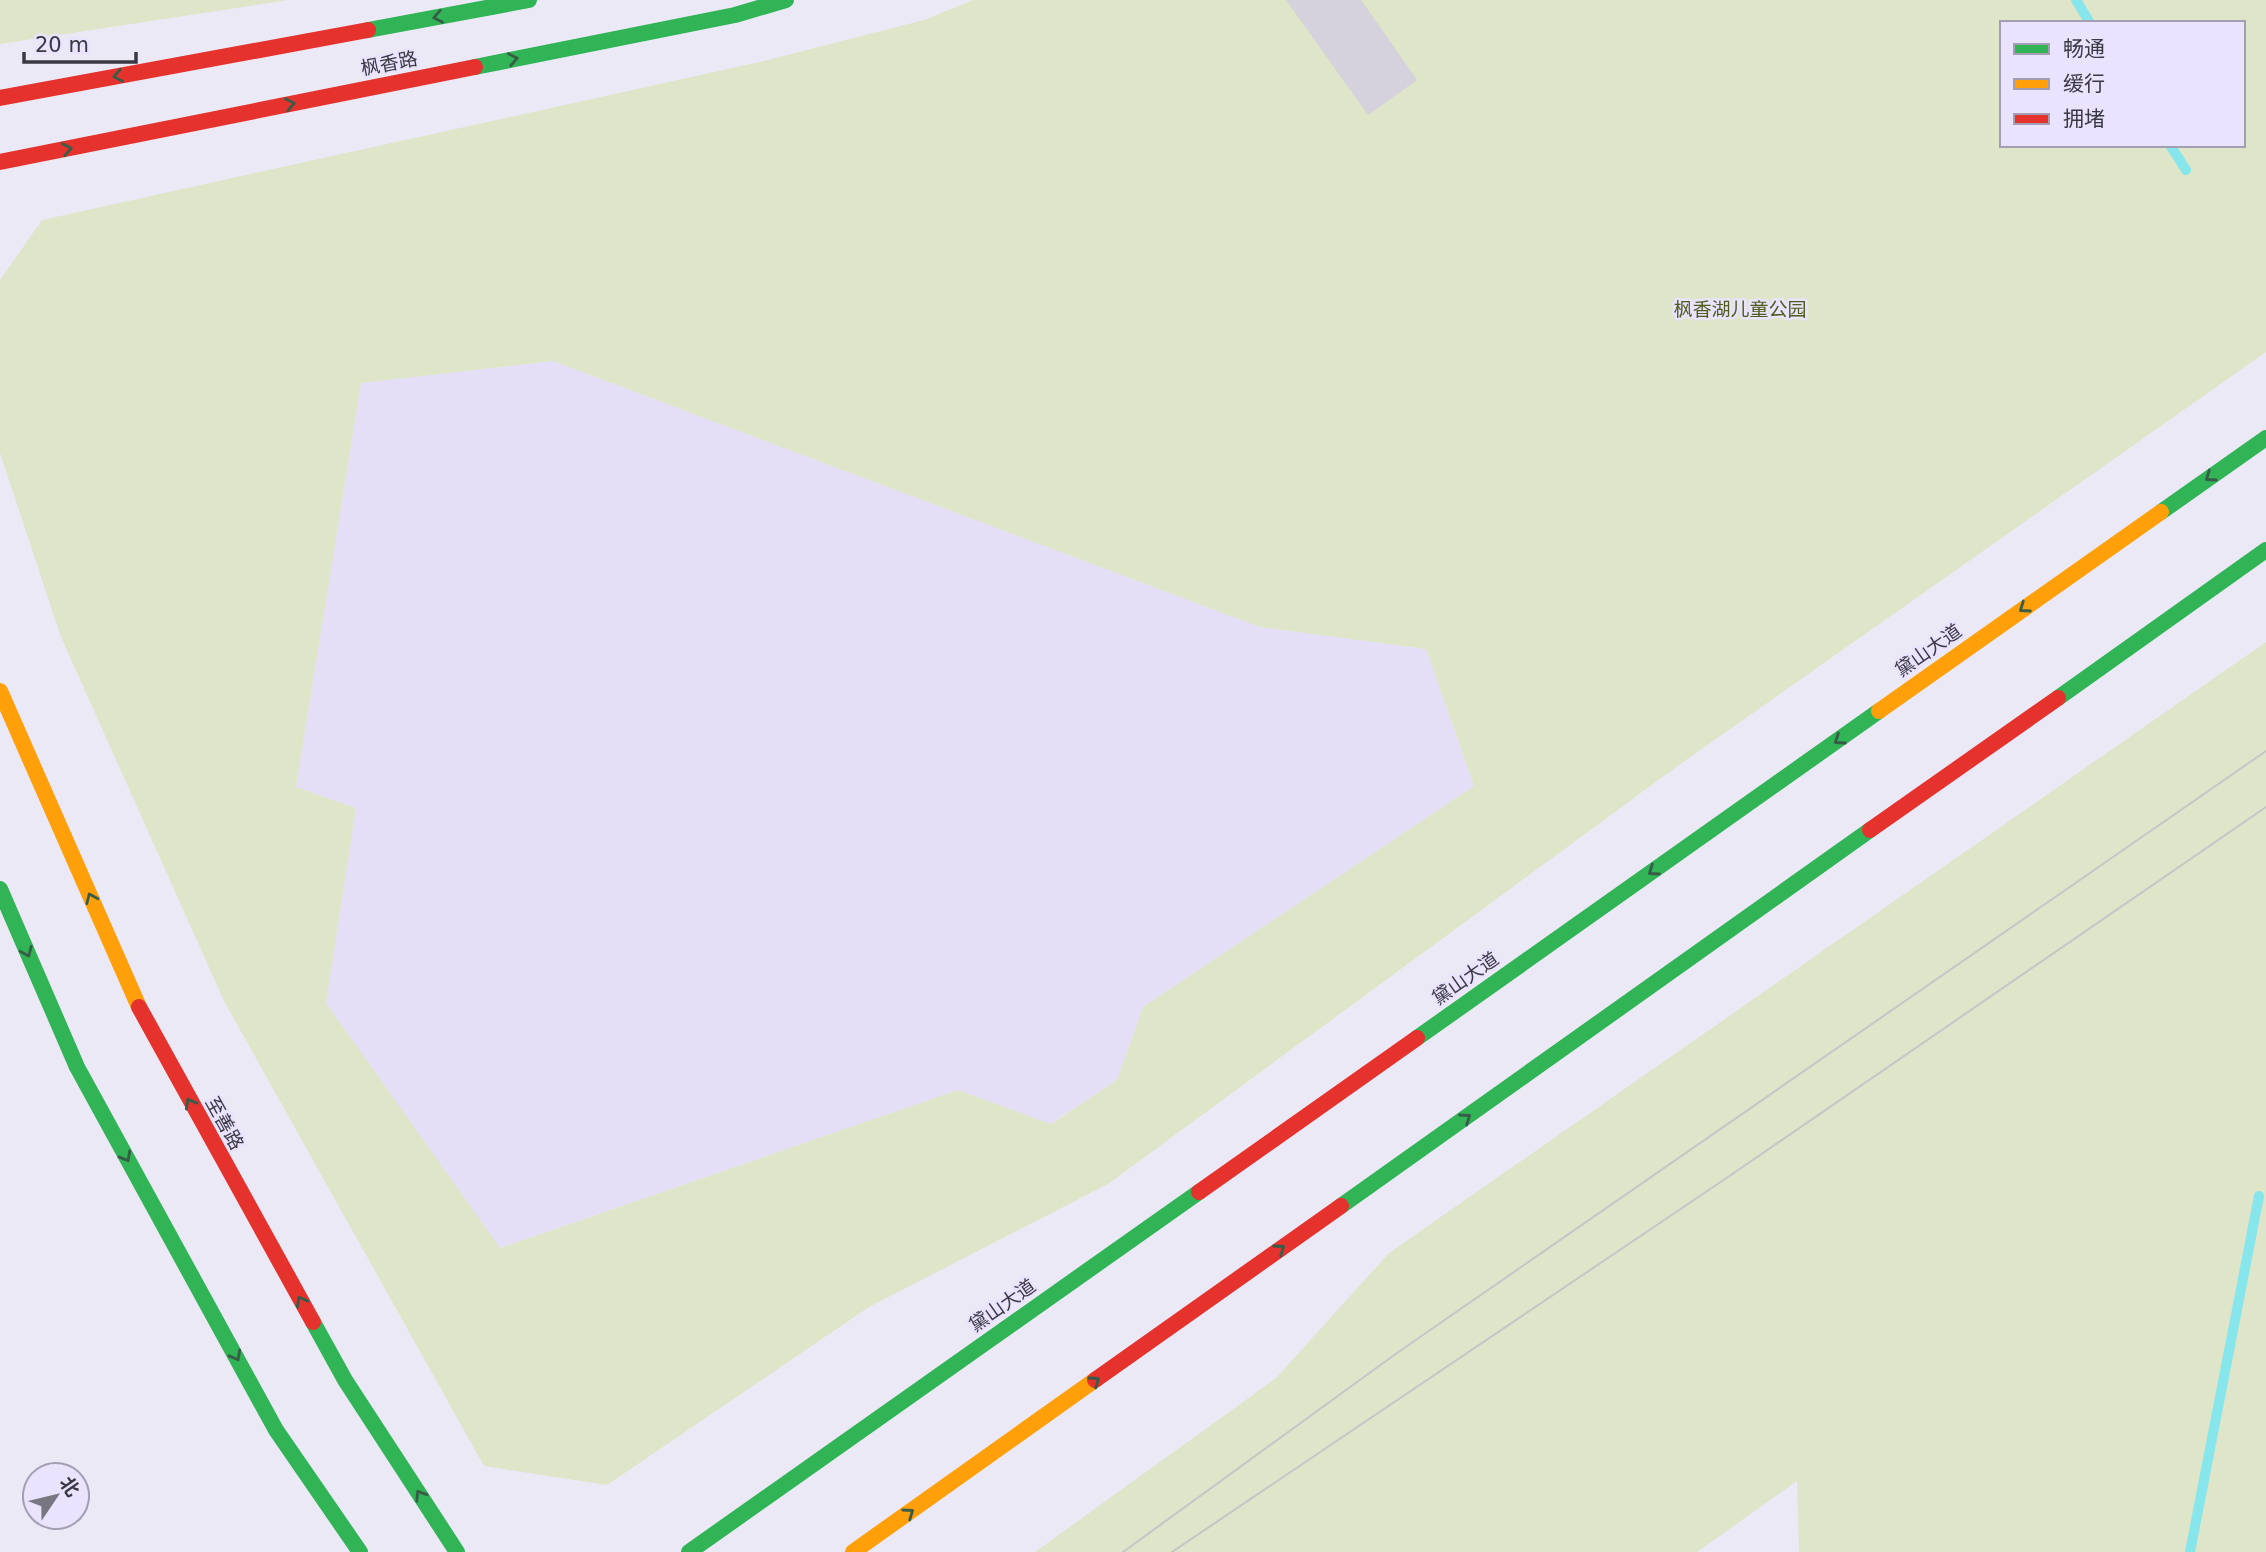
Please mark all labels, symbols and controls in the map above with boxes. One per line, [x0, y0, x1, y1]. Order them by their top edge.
one-way arrow [432, 9, 444, 24]
scale bar [24, 21, 136, 65]
legend [2000, 21, 2245, 147]
text: 20 m [35, 33, 89, 57]
text: 畅通 [2063, 37, 2105, 61]
street label: 枫香路 [359, 47, 419, 79]
one-way arrow [507, 53, 519, 68]
one-way arrow [112, 68, 124, 83]
text: 缓行 [2063, 72, 2105, 96]
one-way arrow [284, 97, 296, 112]
text: 拥堵 [2063, 107, 2105, 131]
one-way arrow [61, 142, 73, 157]
park label: 枫香湖儿童公园 [1673, 298, 1807, 320]
one-way arrow [2205, 469, 2218, 481]
one-way arrow [2019, 600, 2032, 612]
street label: 黛山大道 [1891, 619, 1965, 681]
one-way arrow [1834, 732, 1847, 744]
one-way arrow [1648, 863, 1661, 875]
one-way arrow [85, 893, 99, 905]
one-way arrow [19, 945, 33, 957]
street label: 黛山大道 [1428, 947, 1502, 1009]
street label: 至善路 [202, 1093, 248, 1153]
one-way arrow [185, 1097, 198, 1110]
one-way arrow [1458, 1114, 1471, 1126]
one-way arrow [118, 1149, 131, 1162]
one-way arrow [1272, 1245, 1285, 1257]
street label: 黛山大道 [965, 1274, 1039, 1336]
one-way arrow [296, 1296, 309, 1308]
one-way arrow [227, 1349, 241, 1361]
one-way arrow [1087, 1377, 1100, 1389]
north arrow [21, 1461, 91, 1531]
text: 北 [55, 1472, 84, 1500]
one-way arrow [416, 1490, 428, 1503]
one-way arrow [901, 1508, 914, 1521]

